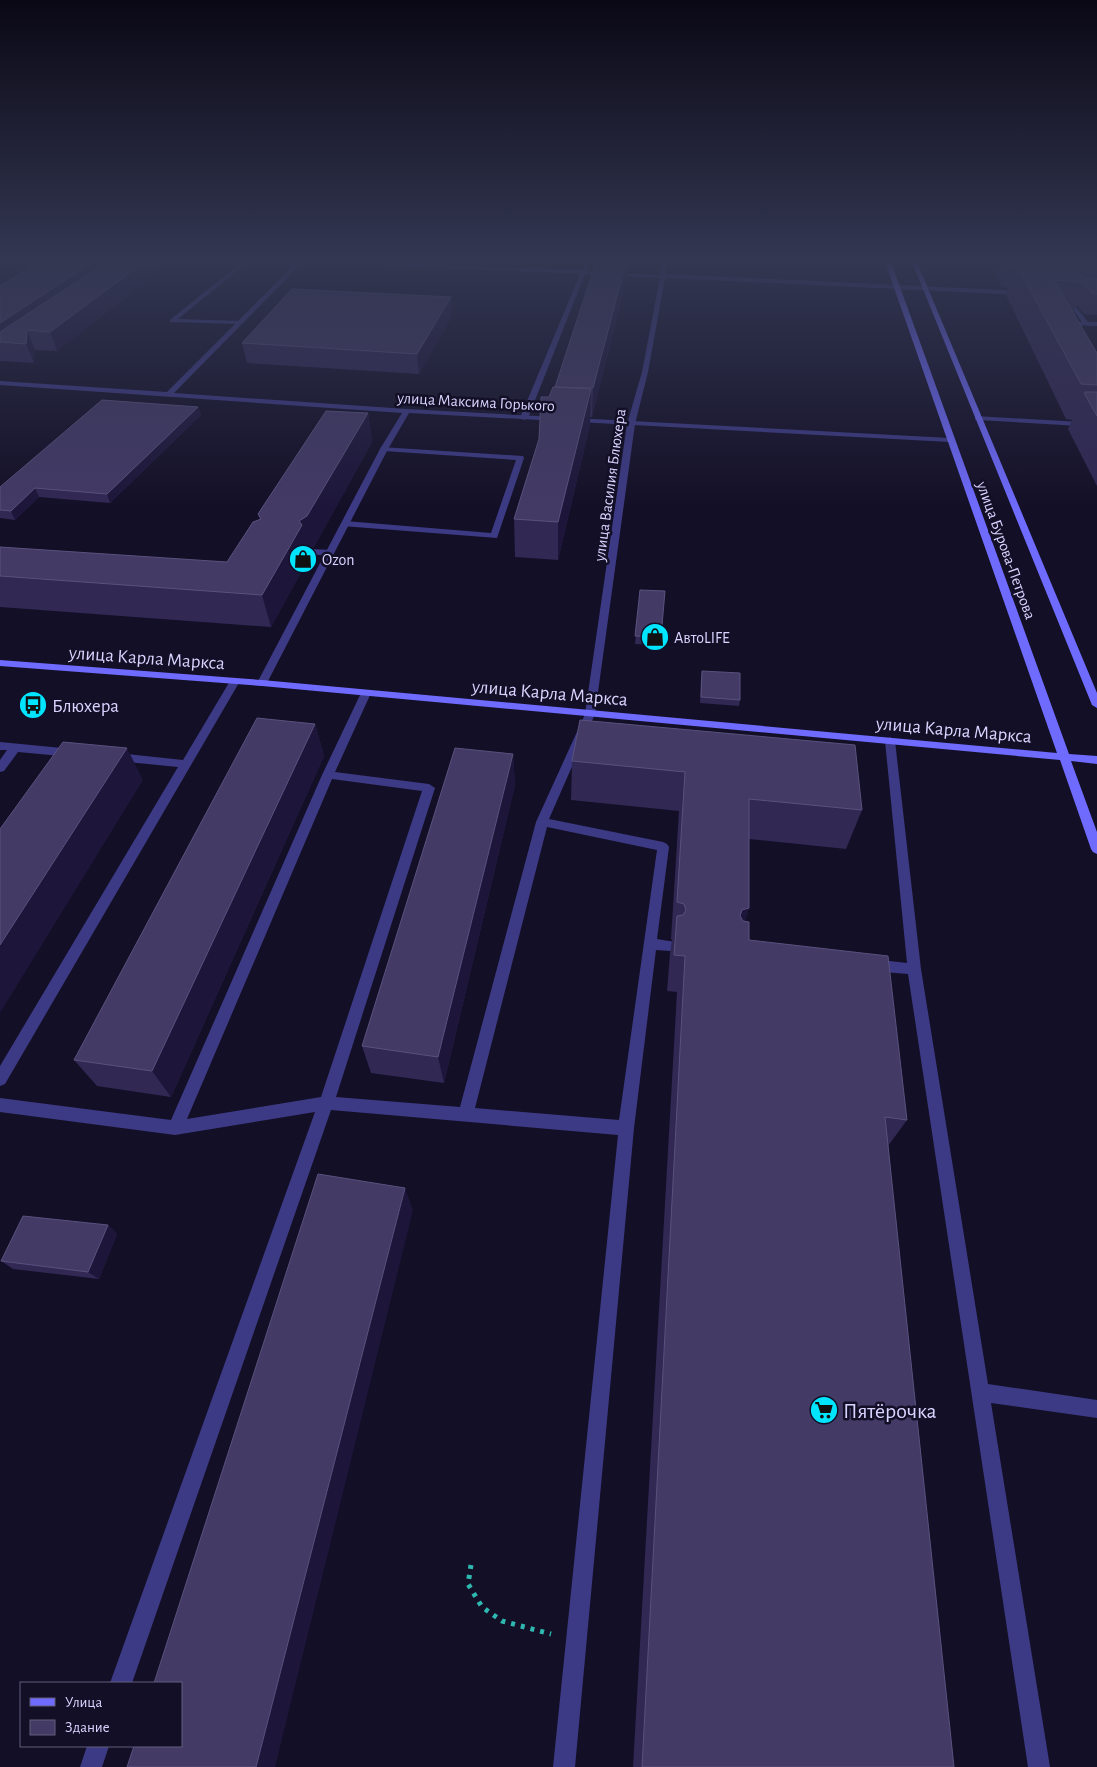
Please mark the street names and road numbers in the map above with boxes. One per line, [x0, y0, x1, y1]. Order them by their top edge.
street label: улица Максима Горького [396, 390, 555, 415]
street label: улица Василия Блюхера [591, 408, 630, 564]
street label: улица Бурова-Петрова [972, 478, 1038, 622]
street label: улица Карла Маркса [67, 644, 226, 673]
street label: улица Карла Маркса [470, 677, 629, 710]
street label: улица Карла Маркса [874, 714, 1033, 747]

